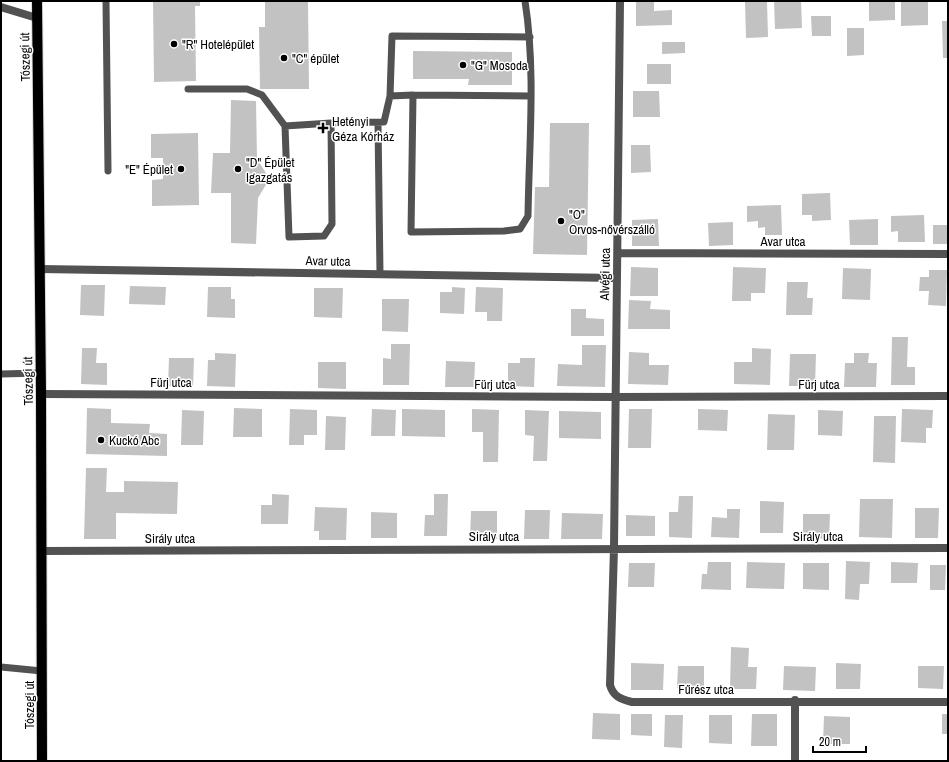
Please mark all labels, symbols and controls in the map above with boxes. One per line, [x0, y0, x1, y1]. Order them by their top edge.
street label: Tószegi út [16, 33, 34, 81]
place label: "R" Hotelépület [182, 36, 254, 53]
marker: "R" Hotelépület [169, 39, 179, 49]
place label: "C" épület [292, 50, 339, 67]
marker: "C" épület [279, 53, 289, 63]
place label: "G" Mosoda [471, 57, 528, 74]
marker: "G" Mosoda [458, 60, 468, 70]
place label: Hetényi Géza Kórház [332, 113, 394, 145]
marker: Hetényi Géza Kórház [317, 122, 329, 134]
place label: "D" Épület Igazgatás [246, 154, 294, 186]
place label: "E" Épület [125, 161, 173, 178]
marker: "E" Épület [176, 164, 186, 174]
marker: "D" Épület Igazgatás [233, 164, 243, 174]
place label: "O" Orvos-nővérszálló [569, 206, 655, 238]
marker: "O" Orvos-nővérszálló [556, 216, 566, 226]
street label: Avar utca [760, 233, 805, 250]
street label: Alvégi utca [596, 247, 614, 302]
street label: Avar utca [304, 252, 351, 270]
street label: Tószegi út [19, 357, 37, 405]
street label: Fürj utca [150, 374, 192, 391]
street label: Fürj utca [474, 376, 516, 393]
street label: Fürj utca [798, 376, 840, 393]
place label: Kuckó Abc [109, 432, 159, 449]
marker: Kuckó Abc [96, 435, 106, 445]
street label: Sirály utca [469, 528, 519, 545]
street label: Sirály utca [793, 528, 843, 545]
street label: Sirály utca [145, 530, 195, 547]
street label: Tószegi út [21, 681, 38, 729]
street label: Fűrész utca [678, 681, 734, 698]
scale bar [813, 728, 866, 754]
text: 20 m [819, 734, 841, 750]

